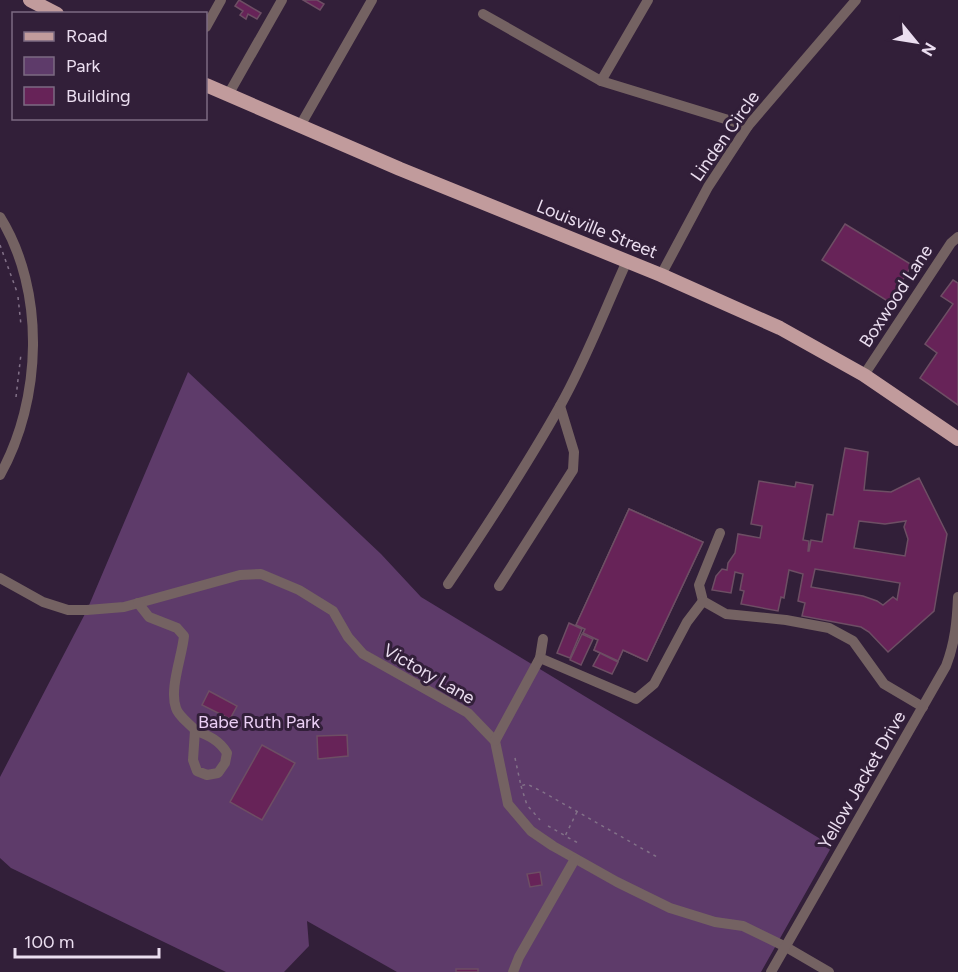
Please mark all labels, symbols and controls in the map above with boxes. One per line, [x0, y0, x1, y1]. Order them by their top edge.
legend [12, 12, 207, 120]
north arrow [886, 12, 946, 72]
text: Road [66, 25, 107, 47]
text: N [917, 39, 940, 59]
text: Park [66, 55, 101, 77]
text: Building [66, 85, 131, 107]
street label: Linden Circle [686, 86, 764, 185]
street label: Louisville Street [533, 195, 661, 263]
street label: Boxwood Lane [855, 240, 937, 352]
street label: Victory Lane [379, 639, 479, 709]
street label: Yellow Jacket Drive [814, 707, 911, 853]
park label: Babe Ruth Park [198, 711, 320, 733]
scale bar [15, 921, 159, 959]
text: 100 m [24, 931, 74, 953]

